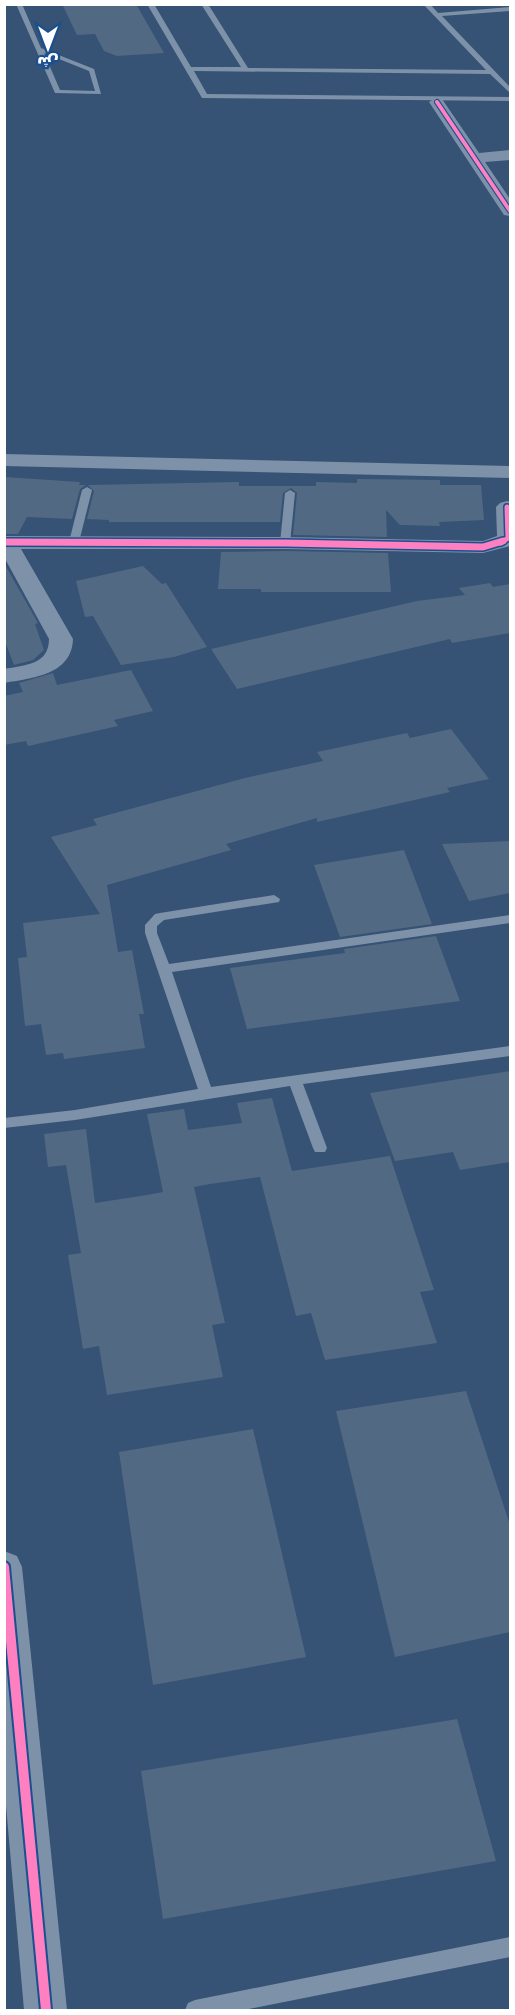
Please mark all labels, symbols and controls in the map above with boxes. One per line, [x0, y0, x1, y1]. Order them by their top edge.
north arrow [18, 18, 78, 78]
text: ش [37, 53, 59, 72]

